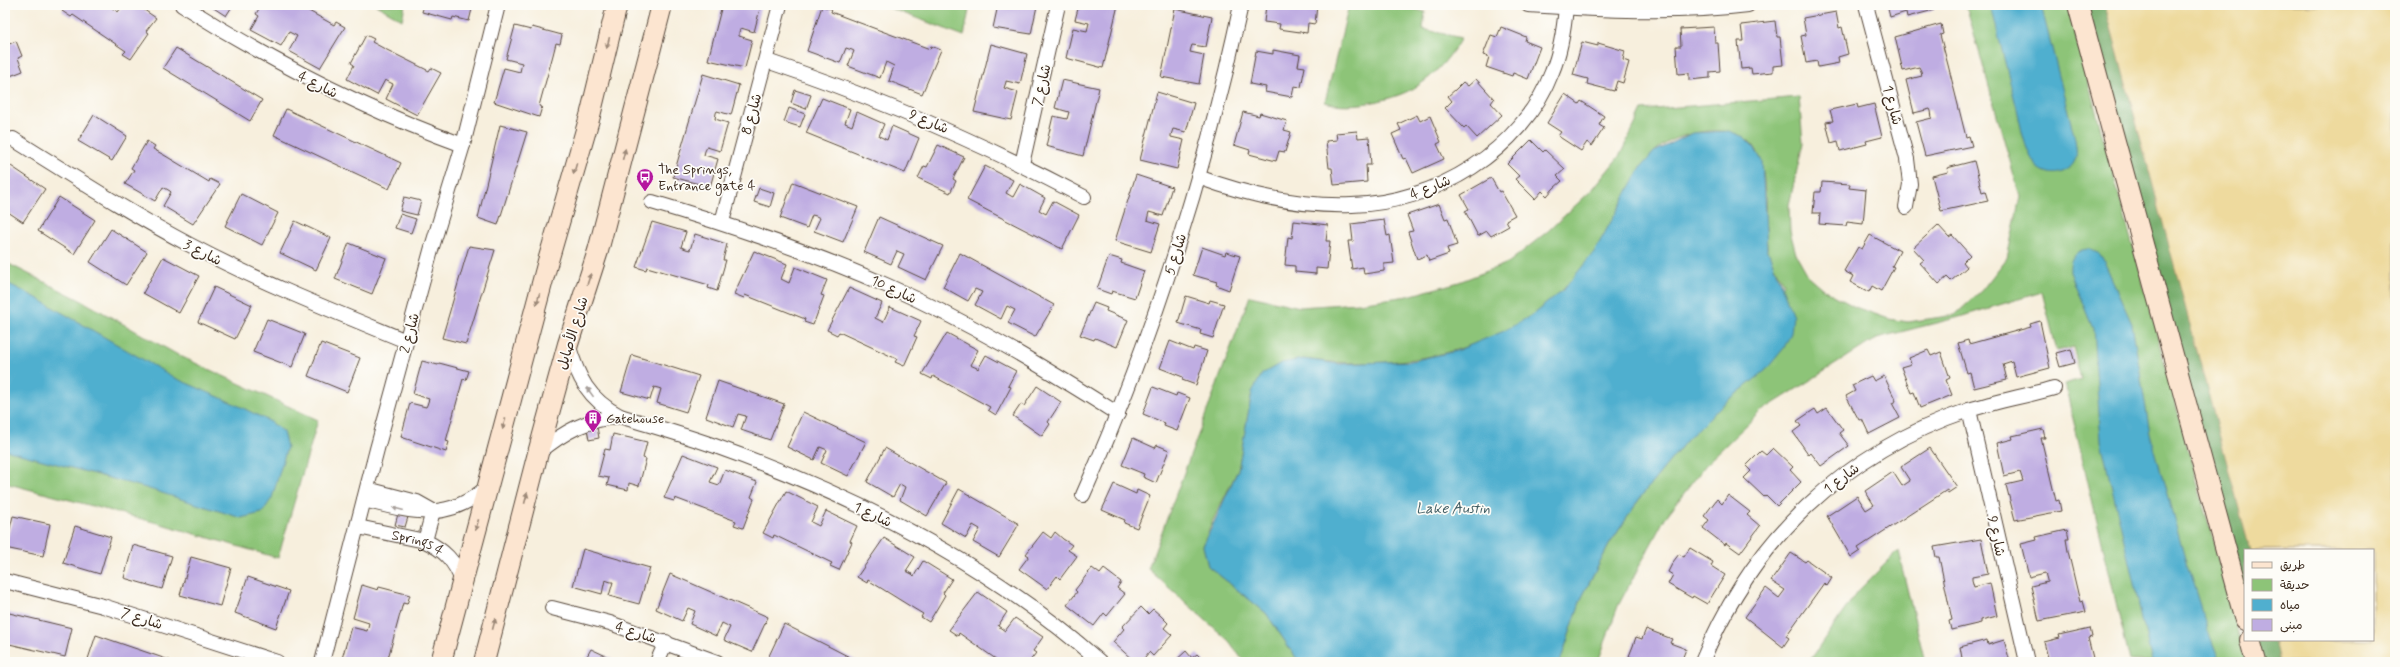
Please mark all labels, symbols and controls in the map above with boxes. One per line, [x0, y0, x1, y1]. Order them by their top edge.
one-way arrow [604, 37, 610, 49]
street label: شارع 7 [1028, 62, 1056, 108]
street label: شارع 4 [295, 67, 340, 102]
street label: شارع 1 [1878, 83, 1906, 127]
street label: شارع 8 [738, 92, 766, 137]
street label: شارع 9 [906, 106, 951, 138]
one-way arrow [621, 148, 627, 160]
place label: The Springs, Entrance gate 4 [658, 161, 756, 196]
one-way arrow [572, 163, 578, 175]
bus stop icon: The Springs, Entrance gate 4 [635, 167, 655, 192]
street label: شارع 4 [1407, 172, 1453, 204]
street label: شارع 5 [1161, 231, 1191, 277]
street label: شارع 3 [180, 236, 225, 270]
street label: شارع 10 [868, 272, 919, 308]
one-way arrow [586, 273, 592, 285]
one-way arrow [535, 293, 541, 305]
street label: شارع الأصايل [552, 294, 593, 372]
street label: شارع 2 [396, 311, 424, 355]
one-way arrow [586, 387, 594, 398]
building icon: Gatehouse [583, 408, 603, 433]
place label: Gatehouse [606, 410, 664, 428]
one-way arrow [501, 419, 507, 431]
street label: شارع 1 [1820, 459, 1863, 498]
one-way arrow [524, 492, 530, 505]
street label: شارع 1 [850, 498, 895, 532]
water label: Lake Austin [1416, 499, 1490, 519]
one-way arrow [392, 505, 404, 511]
street label: شارع 9 [1983, 514, 2009, 558]
one-way arrow [474, 518, 480, 531]
street label: Springs 4 [390, 526, 448, 560]
legend [2244, 549, 2374, 641]
text: طريق [2280, 558, 2305, 574]
text: حديقة [2280, 578, 2309, 594]
text: مياه [2280, 598, 2300, 614]
street label: شارع 7 [119, 604, 165, 634]
one-way arrow [491, 618, 497, 630]
street label: شارع 4 [613, 618, 659, 648]
text: مبنى [2280, 618, 2303, 634]

